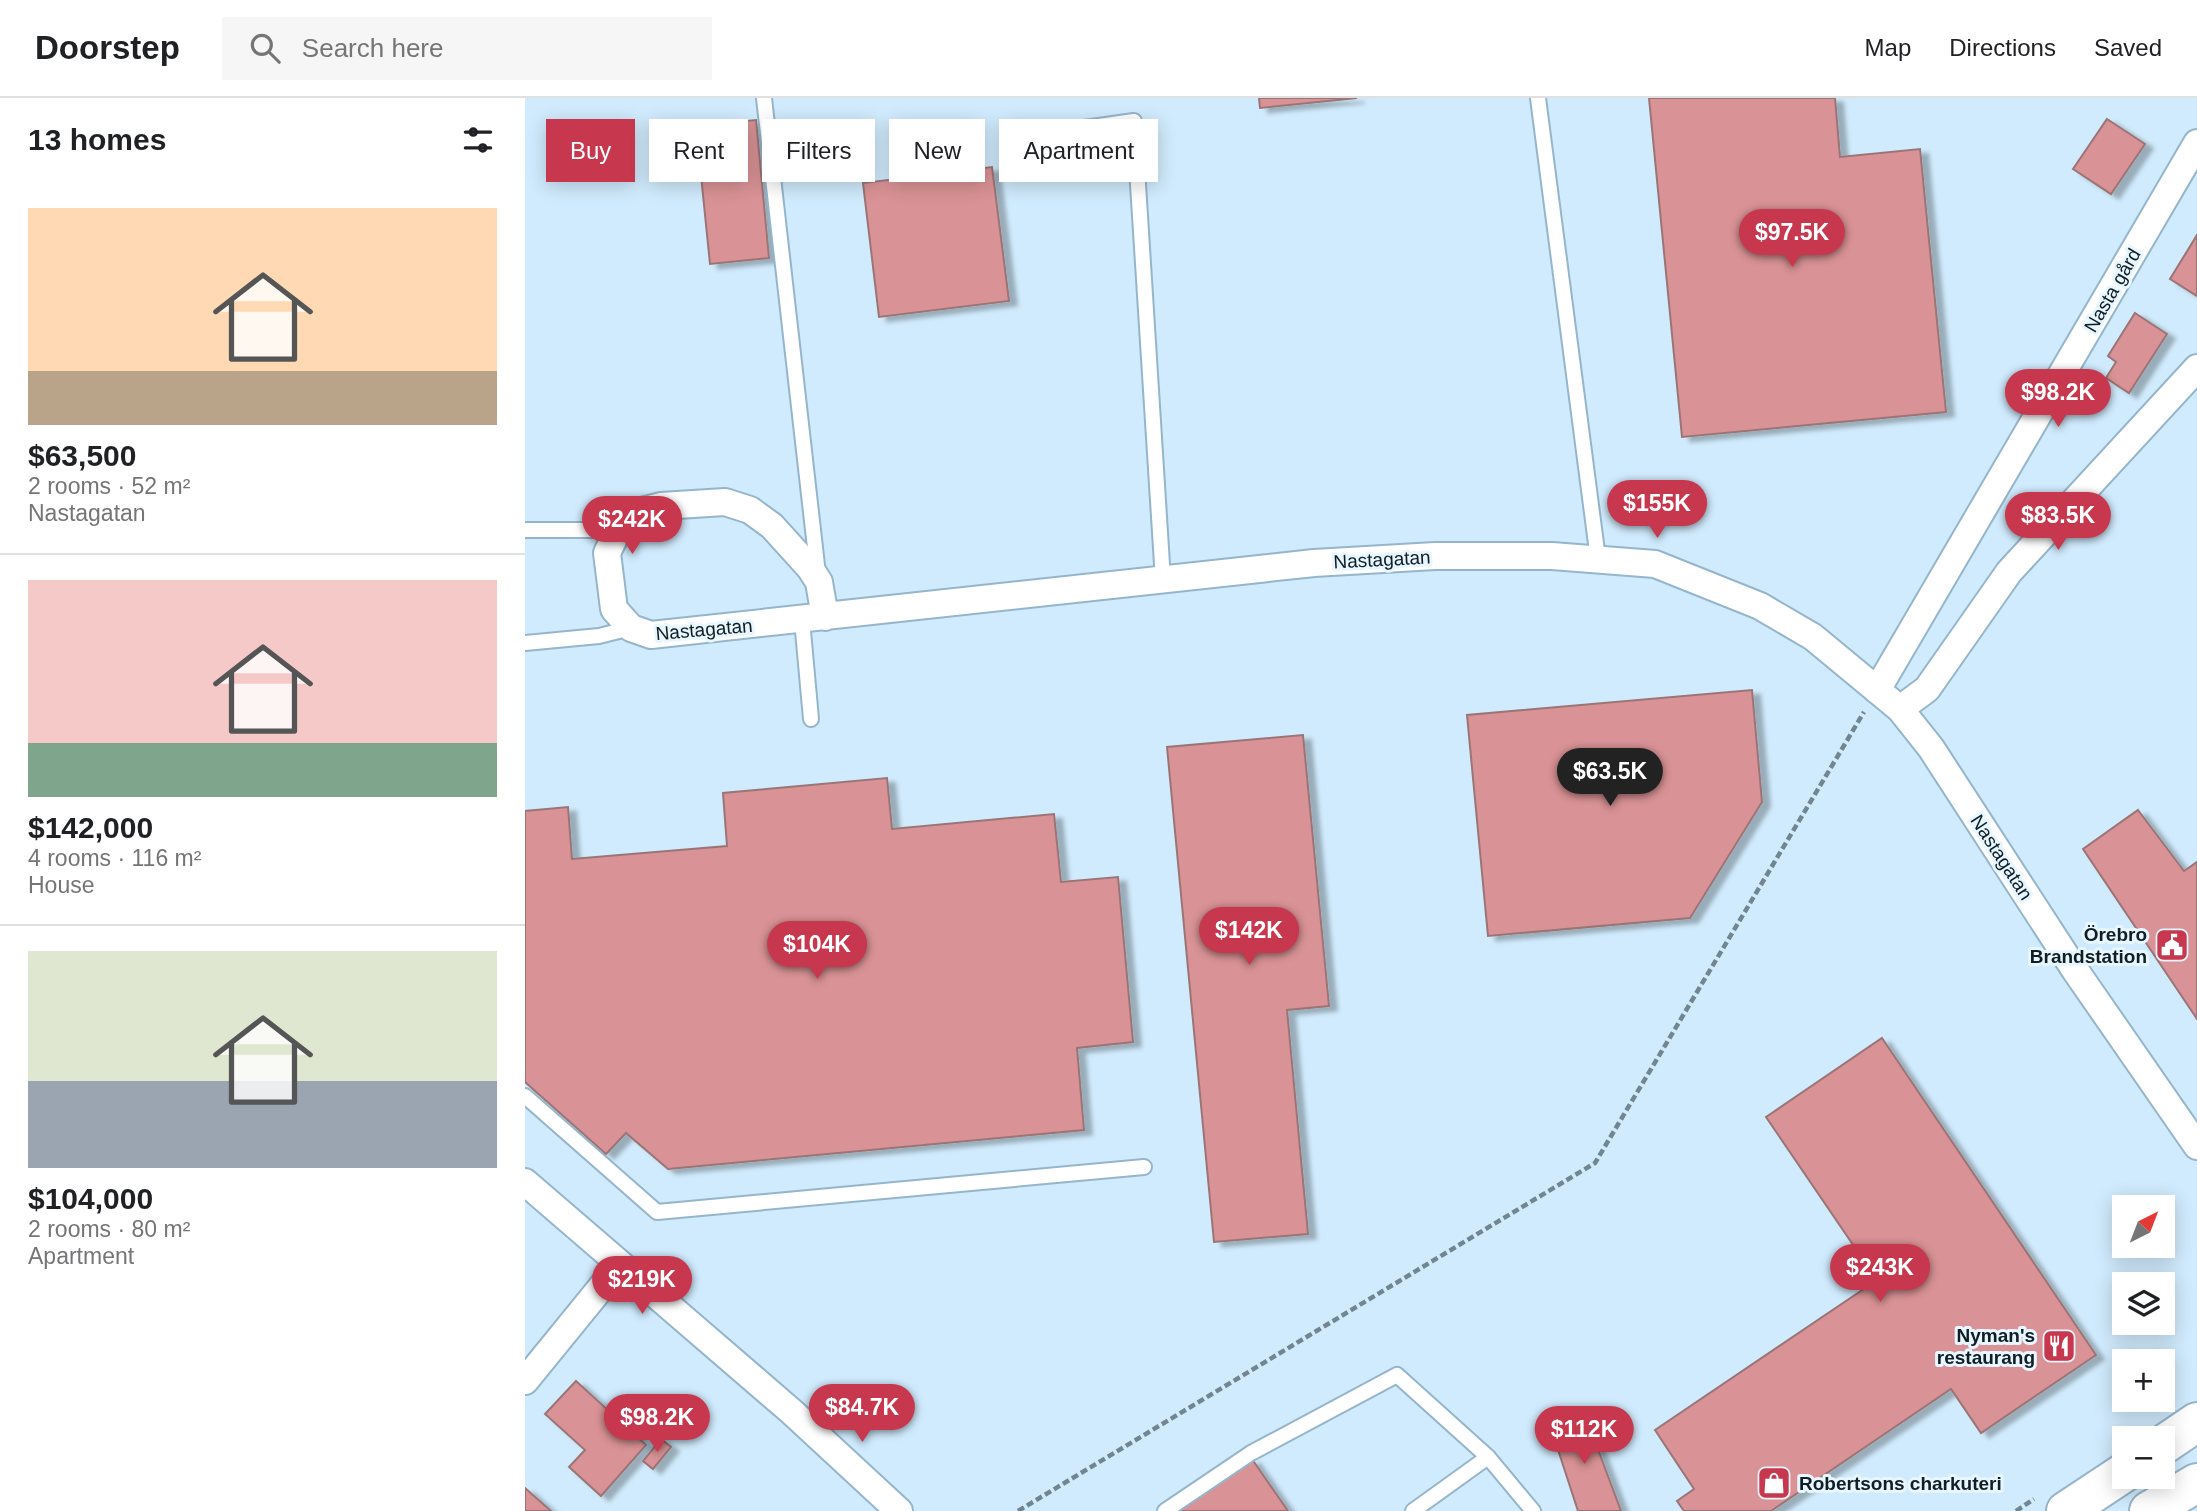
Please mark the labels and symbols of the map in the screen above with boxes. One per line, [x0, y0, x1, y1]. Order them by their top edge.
pin: $97.5K [1735, 209, 1849, 269]
street label: Nasta gård [2080, 245, 2145, 336]
pin: $98.2K [2001, 370, 2115, 429]
pin: $155K [1608, 480, 1706, 540]
pin: $83.5K [2001, 492, 2115, 552]
pin: $242K [583, 496, 681, 556]
street label: Nastagatan [1333, 546, 1431, 573]
street label: Nastagatan [655, 615, 753, 644]
pin: $63.5K [1553, 748, 1667, 808]
street label: Nastagatan [1966, 811, 2037, 904]
pin: $142K [1200, 908, 1298, 967]
pin: $104K [768, 922, 866, 981]
place label: Örebro Brandstation [2030, 924, 2147, 967]
public building icon: Örebro Brandstation [2153, 926, 2191, 964]
north arrow [2112, 1195, 2175, 1258]
pin: $243K [1831, 1244, 1929, 1304]
pin: $219K [593, 1256, 691, 1316]
place label: Nyman's restaurang [1937, 1325, 2035, 1368]
restaurant icon: Nyman's restaurang [2040, 1327, 2078, 1365]
pin: $84.7K [805, 1384, 919, 1444]
pin: $98.2K [600, 1394, 714, 1454]
pin: $112K [1535, 1406, 1633, 1466]
shop icon: Robertsons charkuteri [1755, 1464, 1793, 1502]
place label: Robertsons charkuteri [1799, 1473, 2002, 1494]

